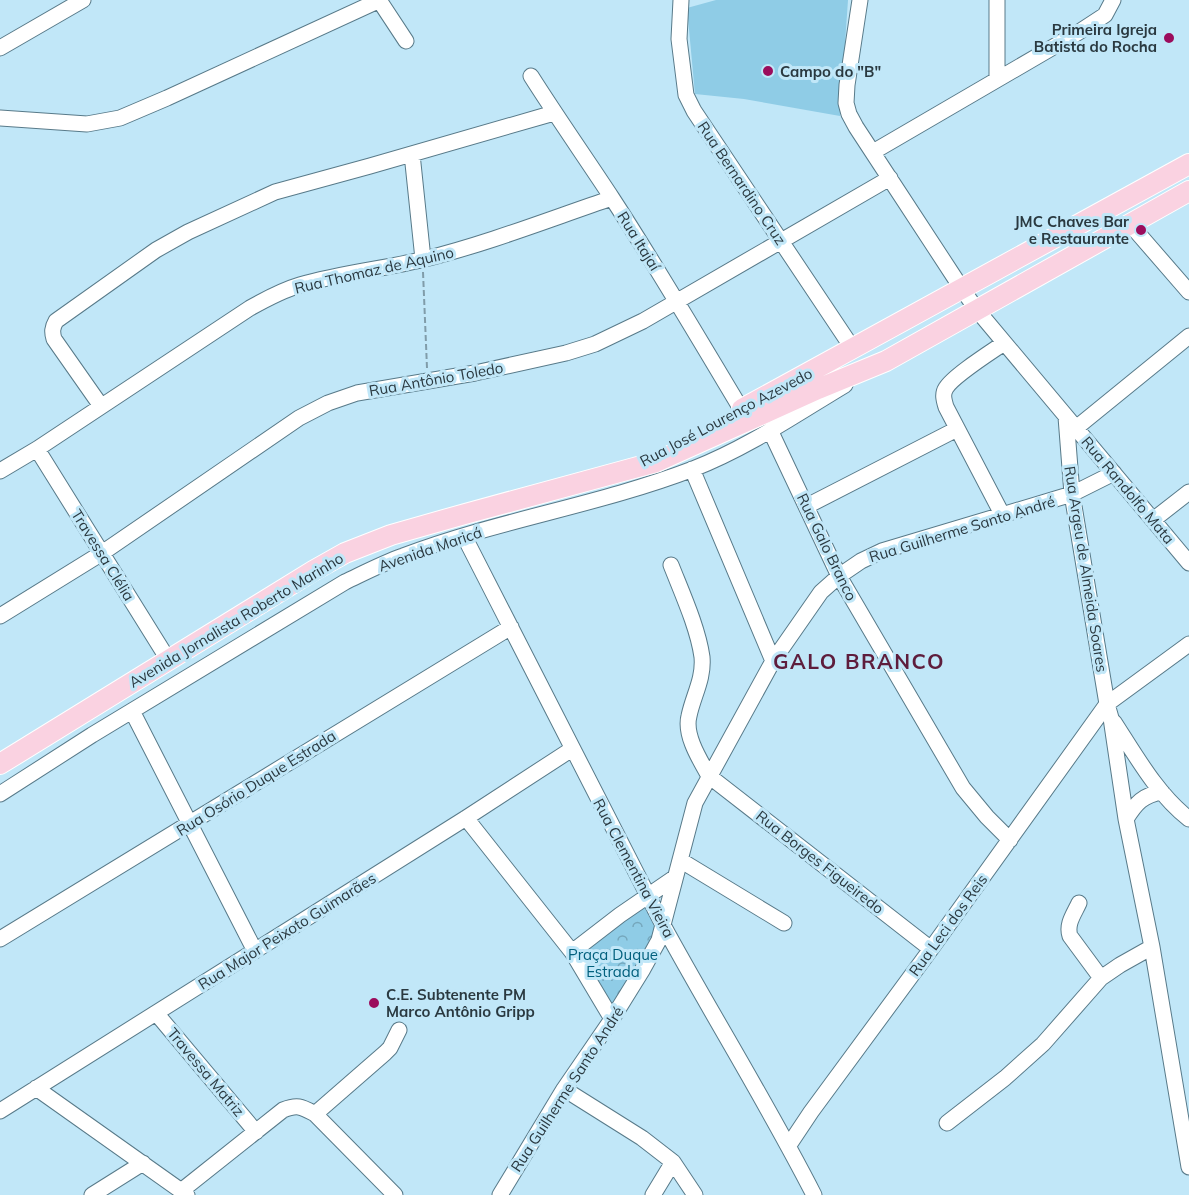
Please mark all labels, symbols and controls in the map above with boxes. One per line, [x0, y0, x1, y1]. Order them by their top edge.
place label: Primeira Igreja Batista do Rocha [1034, 20, 1157, 56]
marker: Primeira Igreja Batista do Rocha [1162, 31, 1176, 45]
place label: Campo do "B" [780, 62, 881, 81]
marker: Campo do "B" [761, 64, 775, 78]
street label: Rua Bernardino Cruz [694, 118, 791, 249]
street label: Rua Itajaí [613, 208, 665, 275]
place label: JMC Chaves Bar e Restaurante [1014, 212, 1129, 248]
marker: JMC Chaves Bar e Restaurante [1134, 223, 1148, 237]
street label: Rua Thomaz de Aquino [293, 242, 455, 298]
street label: Rua Antônio Toledo [367, 358, 505, 400]
street label: Rua José Lourenço Azevedo [636, 363, 816, 471]
street label: Rua Randolfo Mata [1077, 432, 1179, 548]
street label: Rua Argeu de Almeida Soares [1060, 465, 1112, 673]
street label: Rua Galo Branco [793, 490, 861, 604]
street label: Rua Guilherme Santo André [867, 492, 1057, 566]
street label: Travessa Clélia [67, 506, 139, 604]
street label: Avenida Maricá [376, 522, 484, 576]
street label: Avenida Jornalista Roberto Marinho [125, 548, 347, 692]
district label: GALO BRANCO [773, 648, 945, 674]
street label: Rua Osório Duque Estrada [173, 726, 339, 840]
street label: Rua Clementina Vieira [589, 795, 679, 941]
street label: Rua Borges Figueiredo [752, 806, 888, 918]
street label: Rua Major Peixoto Guimarães [195, 868, 379, 994]
street label: Rua Leci dos Reis [905, 870, 991, 980]
park label: Praça Duque Estrada [568, 945, 658, 981]
place label: C.E. Subtenente PM Marco Antônio Gripp [386, 985, 535, 1021]
marker: C.E. Subtenente PM Marco Antônio Gripp [367, 996, 381, 1010]
street label: Rua Guilherme Santo André [506, 1003, 628, 1175]
street label: Travessa Matriz [163, 1024, 249, 1120]

